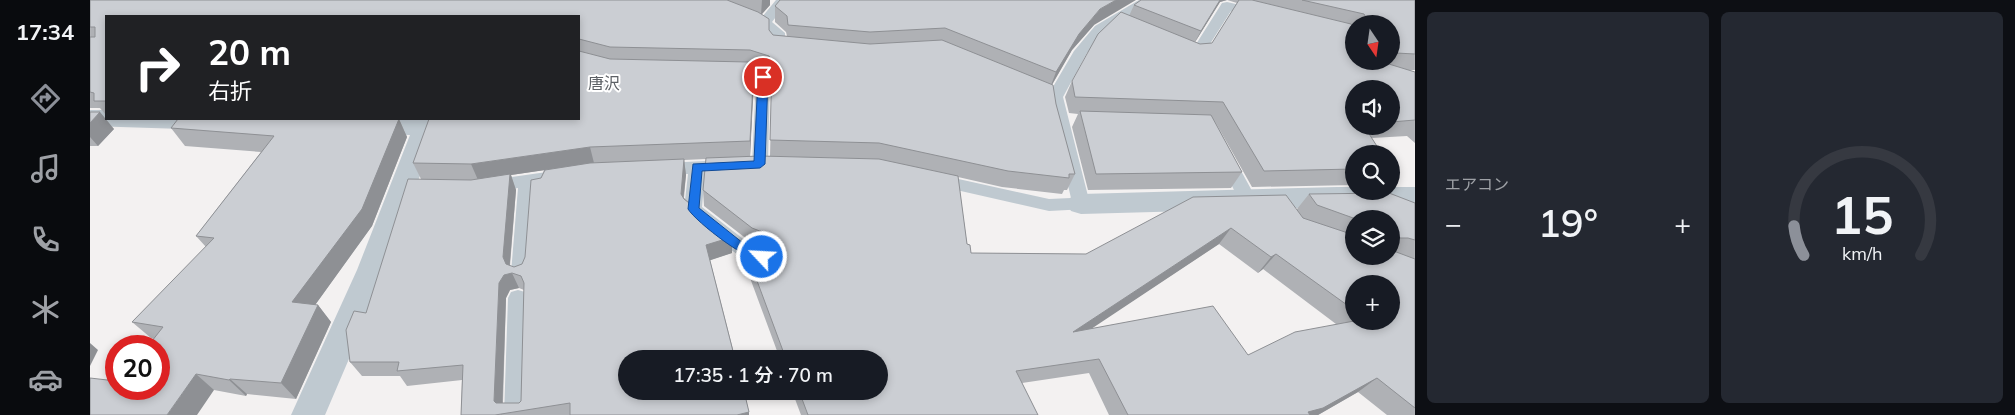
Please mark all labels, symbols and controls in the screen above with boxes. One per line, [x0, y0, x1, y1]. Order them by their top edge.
north arrow [1345, 15, 1400, 70]
map controls [1345, 15, 1400, 330]
text: 17:34 [16, 18, 74, 46]
text: 20 m [208, 30, 291, 74]
icon: right [125, 35, 190, 100]
pin [742, 56, 784, 98]
icon: arrive [749, 63, 777, 91]
district label: 唐沢 [588, 73, 620, 93]
text: 右折 [208, 77, 252, 105]
button: sound [1345, 80, 1400, 135]
icon: directions [28, 81, 63, 116]
button: search [1345, 145, 1400, 200]
icon: music [28, 151, 63, 186]
text: エアコン [1445, 174, 1509, 194]
text: 15 [1831, 182, 1893, 247]
text: 19° [1538, 199, 1598, 247]
text: − [1445, 206, 1462, 241]
text: + [1674, 206, 1691, 241]
button: layers [1345, 210, 1400, 265]
icon: phone [28, 222, 63, 257]
position arrow [735, 230, 787, 282]
text: km/h [1842, 242, 1882, 264]
button: + [1345, 275, 1400, 330]
icon: climate [28, 292, 63, 327]
speed limit sign: 20 [105, 335, 170, 400]
icon: car [28, 362, 63, 397]
text: 17:35 · 1 分 · 70 m [673, 363, 833, 387]

